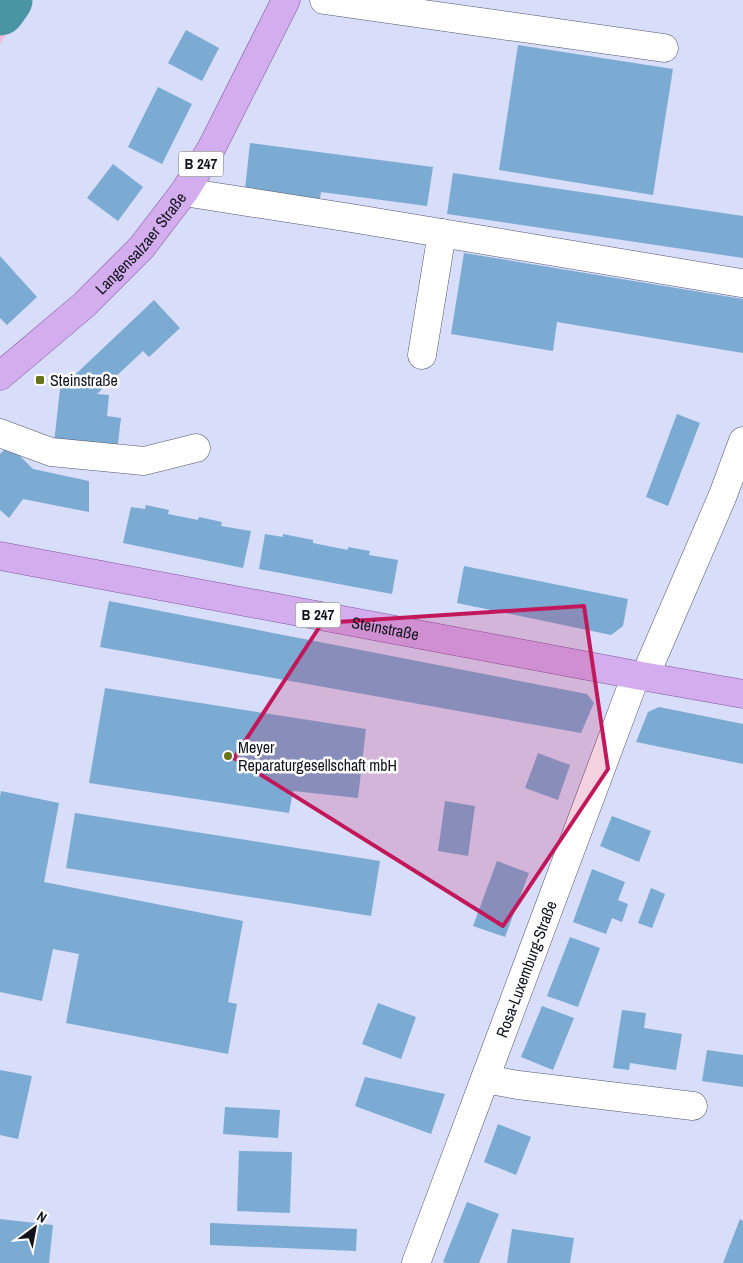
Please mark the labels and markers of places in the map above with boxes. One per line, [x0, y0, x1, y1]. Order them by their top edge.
place label: Steinstraße [50, 369, 118, 391]
marker: Steinstraße [34, 374, 46, 386]
place label: Meyer Reparaturgesellschaft mbH [238, 736, 397, 776]
marker: Meyer Reparaturgesellschaft mbH [222, 750, 234, 762]

